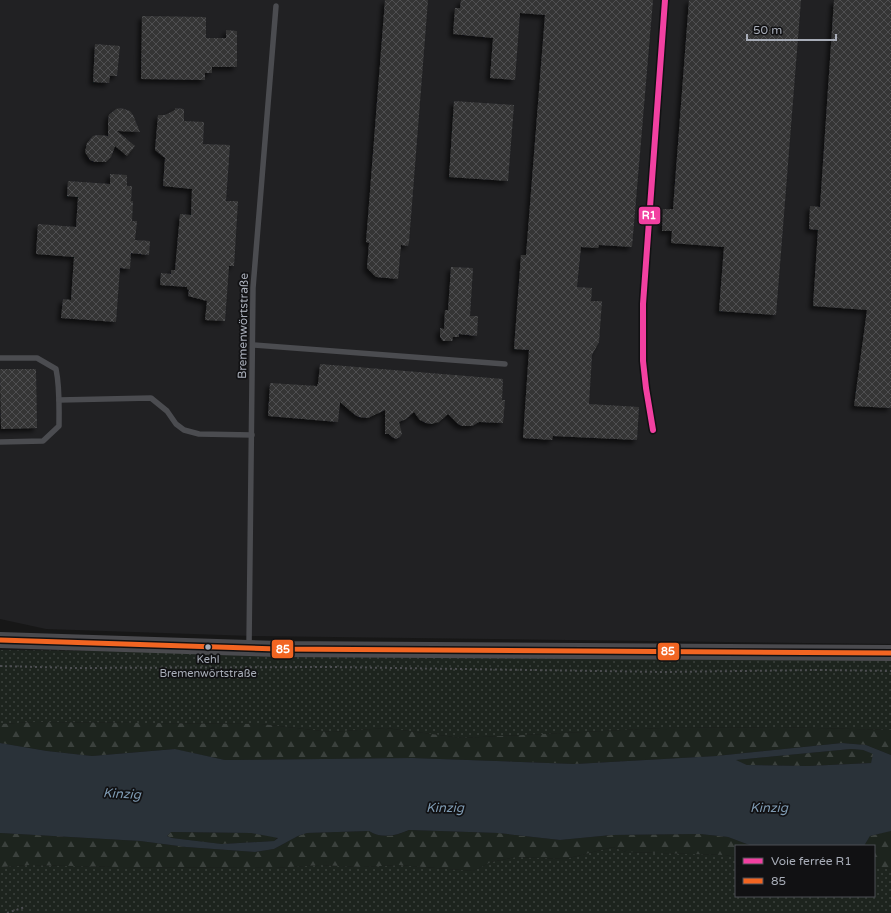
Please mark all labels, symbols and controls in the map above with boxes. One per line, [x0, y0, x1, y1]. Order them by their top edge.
scale bar [747, 16, 836, 42]
text: 50 m [753, 23, 782, 37]
line badge: R1 [638, 206, 661, 225]
text: R1 [642, 209, 656, 222]
street label: Bremenwörtstraße [235, 273, 251, 379]
line badge: 85 [271, 639, 294, 659]
marker: Kehl Bremenwörtstraße [203, 642, 213, 652]
line badge: 85 [657, 642, 680, 661]
text: 85 [276, 643, 290, 656]
text: 85 [661, 645, 675, 658]
place label: Kehl Bremenwörtstraße [159, 653, 257, 680]
water label: Kinzig [103, 785, 142, 803]
water label: Kinzig [426, 800, 465, 816]
water label: Kinzig [750, 800, 789, 816]
legend [735, 845, 875, 897]
text: Voie ferrée R1 [771, 854, 852, 868]
text: 85 [771, 874, 786, 888]

